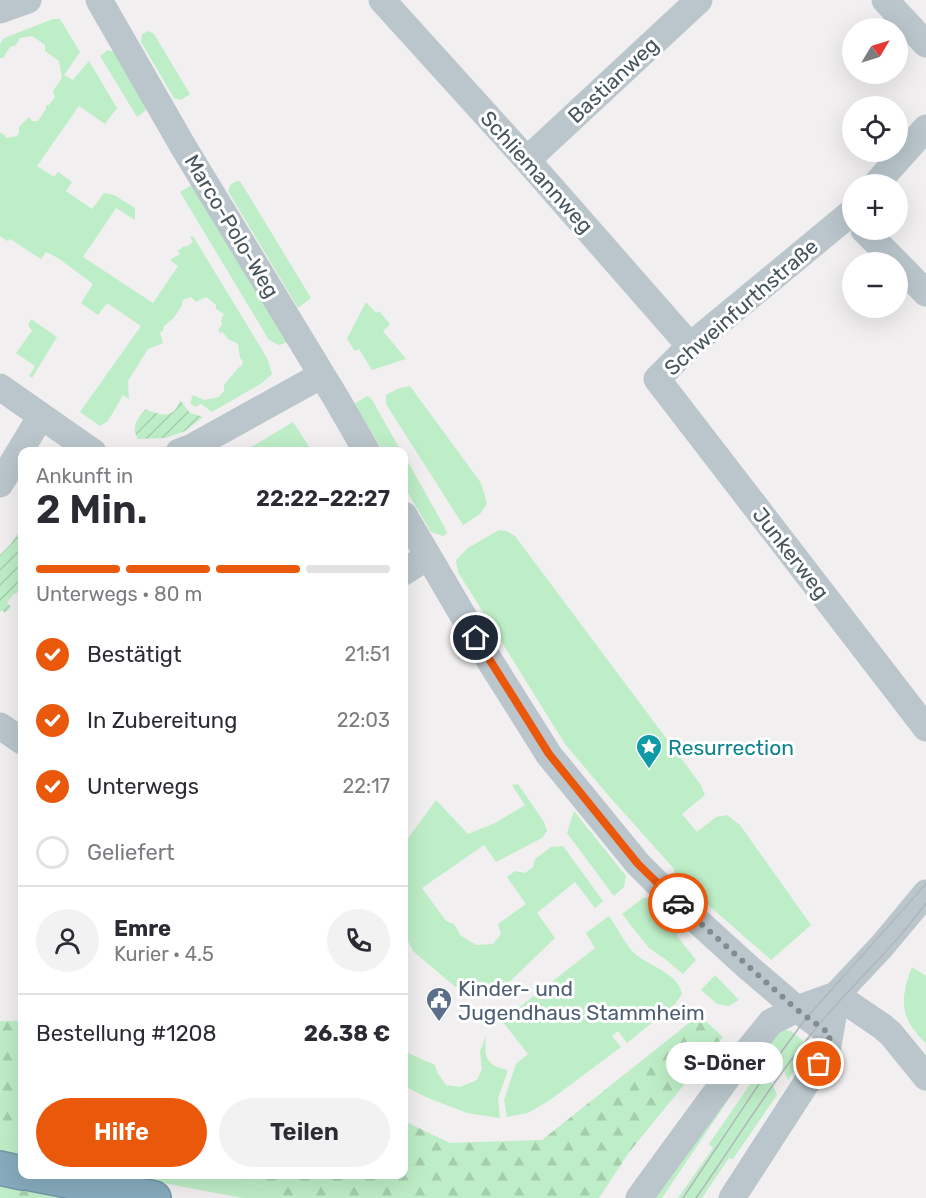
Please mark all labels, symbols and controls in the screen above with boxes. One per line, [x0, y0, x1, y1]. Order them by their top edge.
north arrow [842, 18, 908, 84]
map controls [842, 18, 908, 318]
street label: Bastianweg [563, 32, 663, 128]
button: locate [842, 96, 908, 162]
street label: Schliemannweg [476, 106, 598, 238]
street label: Marco-Polo-Weg [179, 150, 285, 302]
button: + [842, 174, 908, 240]
street label: Schweinfurthstraße [659, 233, 823, 381]
button: − [842, 252, 908, 318]
text: Ankunft in [36, 464, 133, 488]
text: 22:22–22:27 [256, 485, 390, 512]
text: 2 Min. [36, 487, 147, 533]
street label: Junkerweg [747, 502, 835, 604]
text: Unterwegs · 80 m [36, 582, 202, 606]
pin [450, 612, 501, 663]
icon: home [459, 621, 492, 654]
icon: check [36, 638, 69, 671]
text: Bestätigt [87, 641, 182, 668]
text: 21:51 [344, 642, 390, 666]
icon: check [36, 704, 69, 737]
text: In Zubereitung [87, 707, 237, 734]
text: 22:03 [337, 708, 390, 732]
place icon: Resurrection [634, 732, 664, 770]
place label: Resurrection [668, 735, 794, 760]
icon: check [36, 770, 69, 803]
text: Unterwegs [87, 773, 199, 800]
text: 22:17 [343, 774, 390, 798]
text: Geliefert [87, 839, 175, 866]
courier [648, 873, 708, 933]
icon: car [662, 887, 695, 920]
button: person [36, 909, 99, 972]
button: phone [327, 909, 390, 972]
text: Emre [114, 915, 171, 942]
text: Kurier · 4.5 [114, 942, 214, 966]
place label: Kinder- und Jugendhaus Stammheim [458, 976, 705, 1025]
public building icon: Kinder- und Jugendhaus Stammheim [424, 985, 454, 1023]
text: Bestellung #1208 [36, 1020, 217, 1047]
text: 26.38 € [304, 1020, 390, 1047]
pin [793, 1038, 844, 1089]
callout: S-Döner [666, 1043, 783, 1085]
icon: bag [802, 1047, 835, 1080]
text: S-Döner [684, 1051, 765, 1075]
button: Hilfe [36, 1098, 207, 1167]
button: Teilen [219, 1098, 390, 1167]

